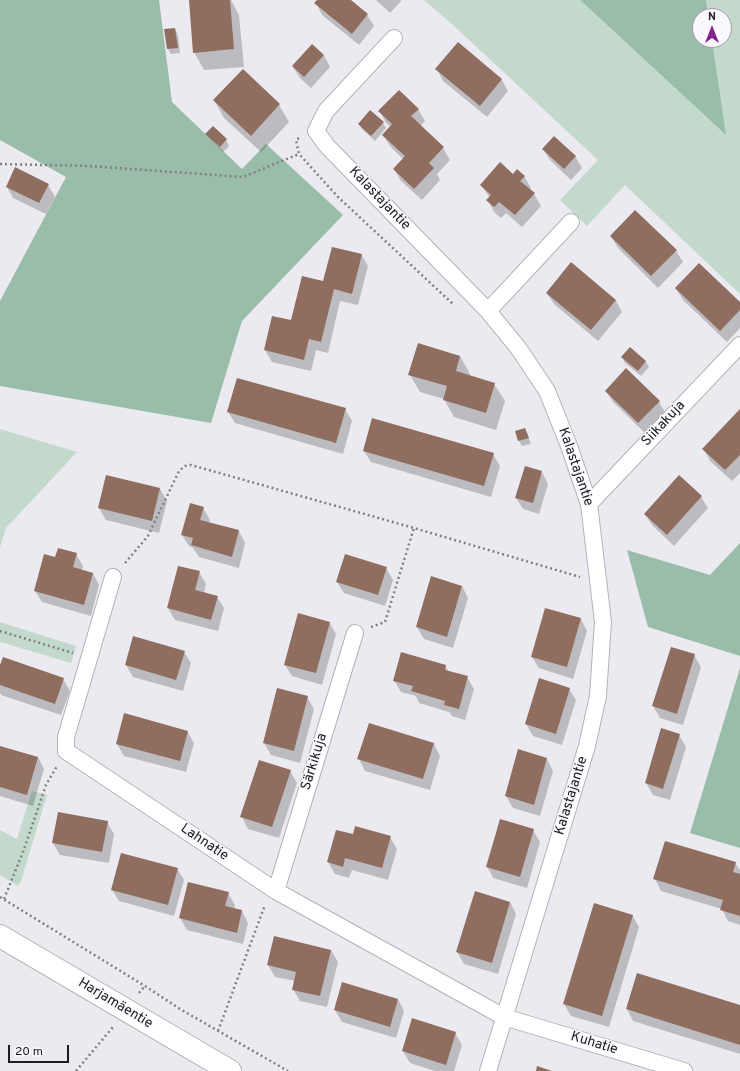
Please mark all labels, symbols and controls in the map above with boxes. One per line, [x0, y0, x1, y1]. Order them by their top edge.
north arrow [692, 8, 732, 48]
text: N [708, 10, 716, 24]
street label: Kalastajantie [345, 164, 413, 234]
street label: Siikakuja [639, 398, 689, 450]
street label: Kalastajantie [554, 426, 596, 508]
street label: Särkikuja [298, 732, 332, 792]
street label: Kalastajantie [552, 754, 592, 838]
street label: Lahnatie [177, 821, 231, 865]
street label: Harjamäentie [75, 975, 155, 1033]
street label: Kuhatie [568, 1029, 620, 1059]
scale bar [10, 1037, 71, 1063]
text: 20 m [15, 1044, 43, 1060]

